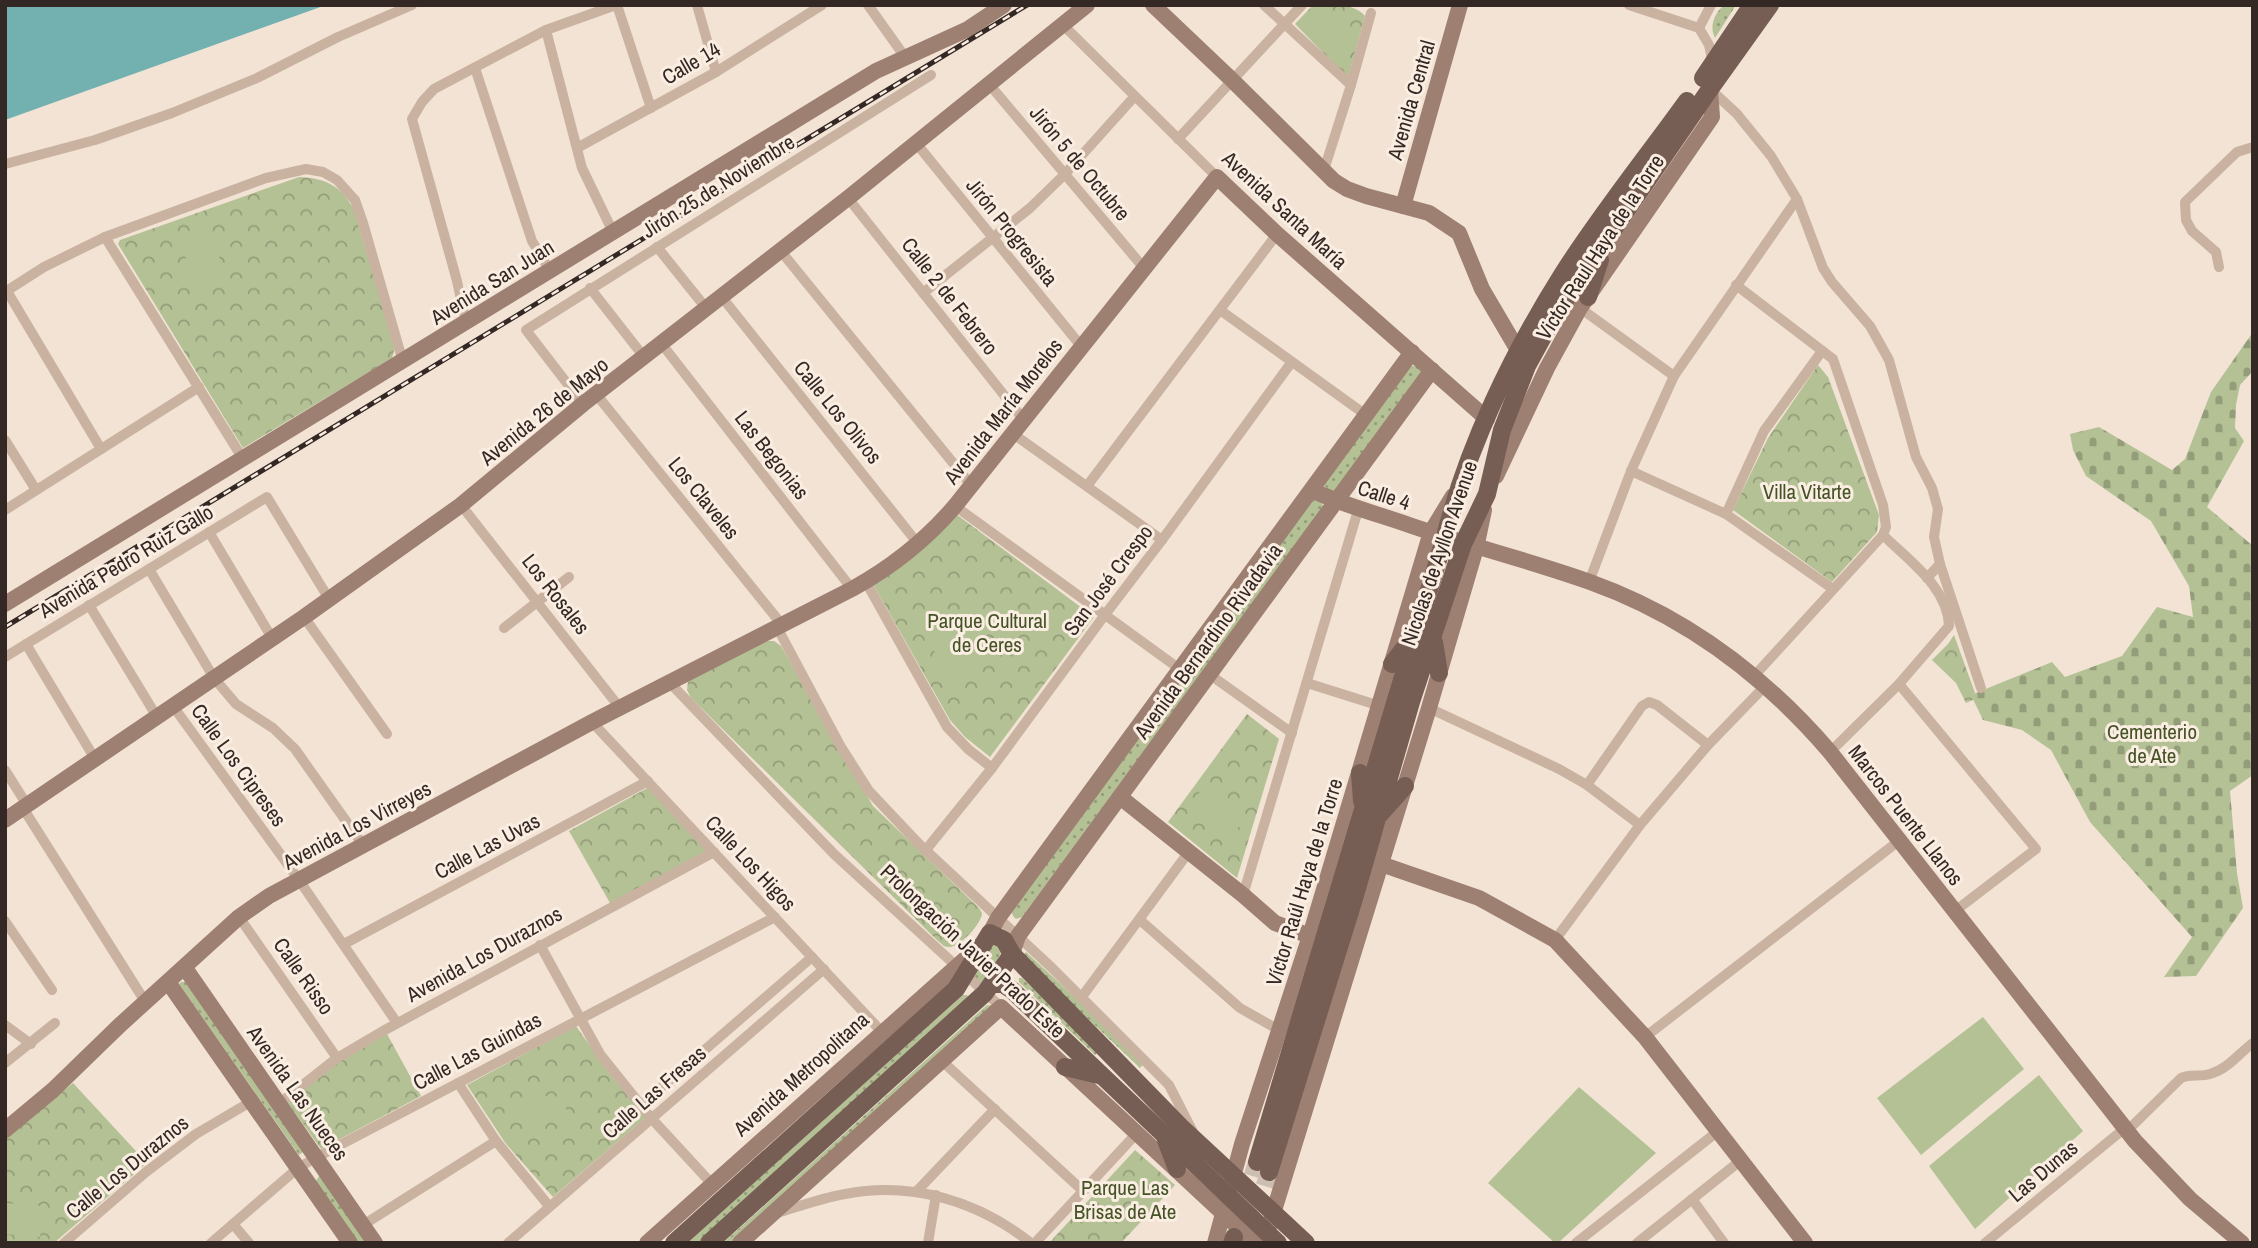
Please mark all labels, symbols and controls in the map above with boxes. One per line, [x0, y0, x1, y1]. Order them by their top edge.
street label: Calle 14 [656, 34, 726, 91]
street label: Avenida Central [1380, 37, 1442, 164]
street label: Jirón 5 de Octubre [1023, 99, 1137, 227]
street label: Jirón 25 de Noviembre [636, 127, 800, 245]
street label: Avenida Santa María [1215, 144, 1354, 276]
street label: Victor Raul Haya de la Torre [1529, 149, 1671, 345]
street label: Jirón Progresista [959, 172, 1065, 292]
street label: Calle 2 de Febrero [895, 231, 1005, 361]
street label: Avenida San Juan [424, 232, 559, 332]
street label: Avenida María Morelos [936, 332, 1069, 491]
street label: Avenida 26 de Mayo [473, 350, 614, 473]
street label: Calle Los Olivos [787, 354, 889, 470]
street label: Las Begonias [728, 405, 816, 505]
street label: Los Claveles [662, 451, 746, 545]
street label: Nicolas de Ayllon Avenue [1394, 457, 1484, 649]
street label: Calle 4 [1354, 473, 1414, 517]
park label: Villa Vitarte [1763, 477, 1851, 506]
street label: Avenida Pedro Ruiz Gallo [32, 497, 219, 625]
street label: San José Crespo [1057, 519, 1159, 641]
street label: Avenida Bernardino Rivadavia [1127, 537, 1289, 745]
street label: Los Rosales [515, 548, 597, 640]
park label: Parque Cultural de Ceres [927, 606, 1047, 659]
street label: Calle Los Cipreses [185, 698, 293, 832]
park label: Cementerio de Ate [2107, 717, 2197, 770]
street label: Marcos Puente Llanos [1842, 739, 1970, 891]
street label: Avenida Los Virreyes [277, 774, 436, 877]
street label: Víctor Raúl Haya de la Torre [1259, 775, 1349, 989]
street label: Calle Las Uvas [429, 806, 545, 886]
street label: Calle Los Higos [699, 809, 803, 917]
street label: Prolongación Javier Prado Este [874, 857, 1072, 1045]
street label: Avenida Los Duraznos [400, 899, 567, 1009]
street label: Calle Risso [267, 932, 341, 1020]
street label: Calle Las Guindas [408, 1005, 546, 1097]
street label: Avenida Metropolitana [726, 1005, 875, 1143]
street label: Avenida Las Nueces [240, 1019, 355, 1166]
street label: Calle Las Fresas [596, 1039, 712, 1145]
street label: Calle Los Duraznos [59, 1108, 195, 1226]
street label: Las Dunas [2002, 1133, 2084, 1209]
park label: Parque Las Brisas de Ate [1074, 1173, 1176, 1226]

